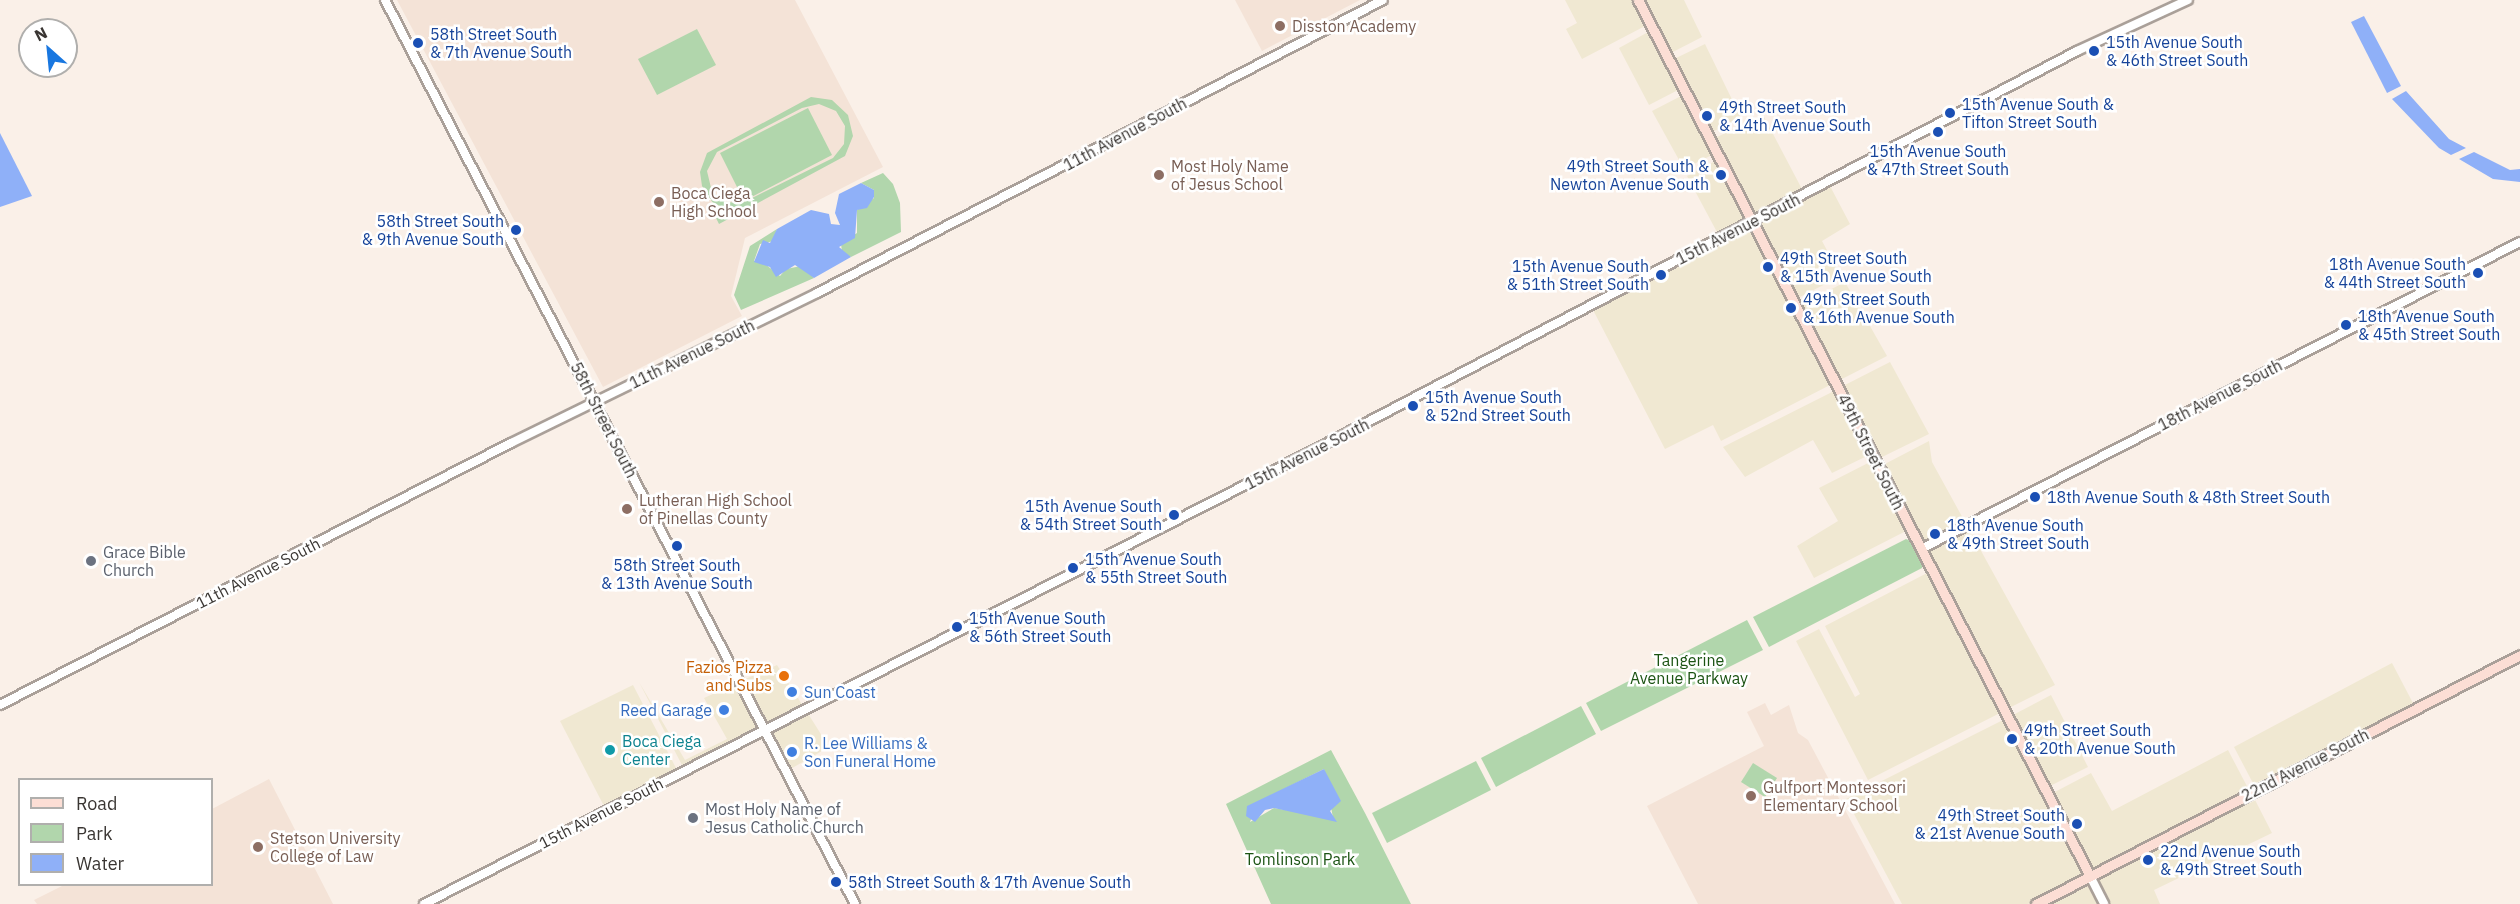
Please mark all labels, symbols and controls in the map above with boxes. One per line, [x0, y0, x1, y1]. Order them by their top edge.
place label: Disston Academy [1292, 16, 1416, 36]
north arrow [18, 18, 78, 78]
marker: Disston Academy [1273, 19, 1287, 33]
text: N [31, 22, 50, 45]
place label: 58th Street South & 7th Avenue South [430, 24, 572, 62]
place label: 15th Avenue South & 46th Street South [2106, 32, 2248, 70]
marker: 58th Street South & 7th Avenue South [411, 36, 425, 50]
marker: 15th Avenue South & 46th Street South [2087, 44, 2101, 58]
street label: 11th Avenue South [1060, 93, 1190, 175]
place label: 15th Avenue South & Tifton Street South [1962, 94, 2114, 132]
place label: 49th Street South & 14th Avenue South [1719, 97, 1871, 135]
marker: 15th Avenue South & Tifton Street South [1943, 106, 1957, 120]
marker: 49th Street South & 14th Avenue South [1700, 109, 1714, 123]
marker: 15th Avenue South & 47th Street South [1931, 125, 1945, 139]
place label: 15th Avenue South & 47th Street South [1867, 141, 2009, 179]
place label: Most Holy Name of Jesus School [1171, 156, 1289, 194]
place label: 49th Street South & Newton Avenue South [1550, 156, 1709, 194]
marker: Most Holy Name of Jesus School [1152, 168, 1166, 182]
marker: 49th Street South & Newton Avenue South [1714, 168, 1728, 182]
place label: Boca Ciega High School [671, 183, 756, 221]
street label: 15th Avenue South [1673, 189, 1803, 269]
marker: Boca Ciega High School [652, 195, 666, 209]
place label: 58th Street South & 9th Avenue South [362, 211, 504, 249]
marker: 58th Street South & 9th Avenue South [509, 223, 523, 237]
place label: 49th Street South & 15th Avenue South [1780, 248, 1932, 286]
place label: 18th Avenue South & 44th Street South [2324, 254, 2466, 292]
place label: 15th Avenue South & 51th Street South [1507, 256, 1649, 294]
marker: 49th Street South & 15th Avenue South [1761, 260, 1775, 274]
marker: 18th Avenue South & 44th Street South [2471, 266, 2485, 280]
marker: 15th Avenue South & 51th Street South [1654, 268, 1668, 282]
place label: 49th Street South & 16th Avenue South [1803, 289, 1955, 327]
marker: 49th Street South & 16th Avenue South [1784, 301, 1798, 315]
place label: 18th Avenue South & 45th Street South [2358, 306, 2500, 344]
street label: 11th Avenue South [626, 315, 758, 393]
marker: 18th Avenue South & 45th Street South [2339, 318, 2353, 332]
street label: 18th Avenue South [2155, 355, 2285, 435]
street label: 58th Street South [567, 359, 641, 481]
place label: 15th Avenue South & 52nd Street South [1425, 387, 1571, 425]
street label: 49th Street South [1834, 391, 1908, 513]
marker: 15th Avenue South & 52nd Street South [1406, 399, 1420, 413]
street label: 15th Avenue South [1242, 414, 1372, 494]
place label: 18th Avenue South & 48th Street South [2047, 487, 2330, 507]
place label: Lutheran High School of Pinellas County [639, 490, 792, 528]
marker: 18th Avenue South & 48th Street South [2028, 490, 2042, 504]
place label: 15th Avenue South & 54th Street South [1020, 496, 1162, 534]
marker: Lutheran High School of Pinellas County [620, 502, 634, 516]
marker: 15th Avenue South & 54th Street South [1167, 508, 1181, 522]
place label: 18th Avenue South & 49th Street South [1947, 515, 2089, 553]
marker: 18th Avenue South & 49th Street South [1928, 527, 1942, 541]
street label: 11th Avenue South [193, 533, 323, 613]
marker: 58th Street South & 13th Avenue South [670, 539, 684, 553]
place label: Grace Bible Church [103, 542, 186, 580]
place label: 15th Avenue South & 55th Street South [1085, 549, 1227, 587]
marker: Grace Bible Church [84, 554, 98, 568]
place label: 58th Street South & 13th Avenue South [601, 555, 753, 593]
marker: 15th Avenue South & 55th Street South [1066, 561, 1080, 575]
place label: 15th Avenue South & 56th Street South [969, 608, 1111, 646]
marker: 15th Avenue South & 56th Street South [950, 620, 964, 634]
park label: Tangerine Avenue Parkway [1630, 650, 1748, 688]
place label: Fazios Pizza and Subs [686, 657, 772, 695]
marker: Fazios Pizza and Subs [777, 669, 791, 683]
place label: Sun Coast [804, 682, 876, 702]
marker: Sun Coast [785, 685, 799, 699]
place label: Reed Garage [620, 700, 712, 720]
marker: Reed Garage [717, 703, 731, 717]
place label: 49th Street South & 20th Avenue South [2024, 720, 2176, 758]
street label: 22nd Avenue South [2238, 725, 2372, 805]
place label: Boca Ciega Center [622, 731, 701, 769]
marker: 49th Street South & 20th Avenue South [2005, 732, 2019, 746]
place label: R. Lee Williams & Son Funeral Home [804, 733, 936, 771]
marker: Boca Ciega Center [603, 743, 617, 757]
marker: R. Lee Williams & Son Funeral Home [785, 745, 799, 759]
street label: 15th Avenue South [536, 773, 666, 853]
place label: Gulfport Montessori Elementary School [1763, 777, 1906, 815]
legend [18, 778, 213, 886]
marker: Gulfport Montessori Elementary School [1744, 789, 1758, 803]
text: Road [76, 792, 117, 815]
place label: Most Holy Name of Jesus Catholic Church [705, 799, 864, 837]
place label: 49th Street South & 21st Avenue South [1915, 805, 2065, 843]
marker: Most Holy Name of Jesus Catholic Church [686, 811, 700, 825]
marker: 49th Street South & 21st Avenue South [2070, 817, 2084, 831]
text: Park [76, 822, 112, 845]
place label: Stetson University College of Law [270, 828, 401, 866]
marker: Stetson University College of Law [251, 840, 265, 854]
place label: 22nd Avenue South & 49th Street South [2160, 841, 2302, 879]
park label: Tomlinson Park [1245, 849, 1355, 869]
text: Water [76, 852, 124, 875]
marker: 22nd Avenue South & 49th Street South [2141, 853, 2155, 867]
place label: 58th Street South & 17th Avenue South [848, 872, 1131, 892]
marker: 58th Street South & 17th Avenue South [829, 875, 843, 889]

